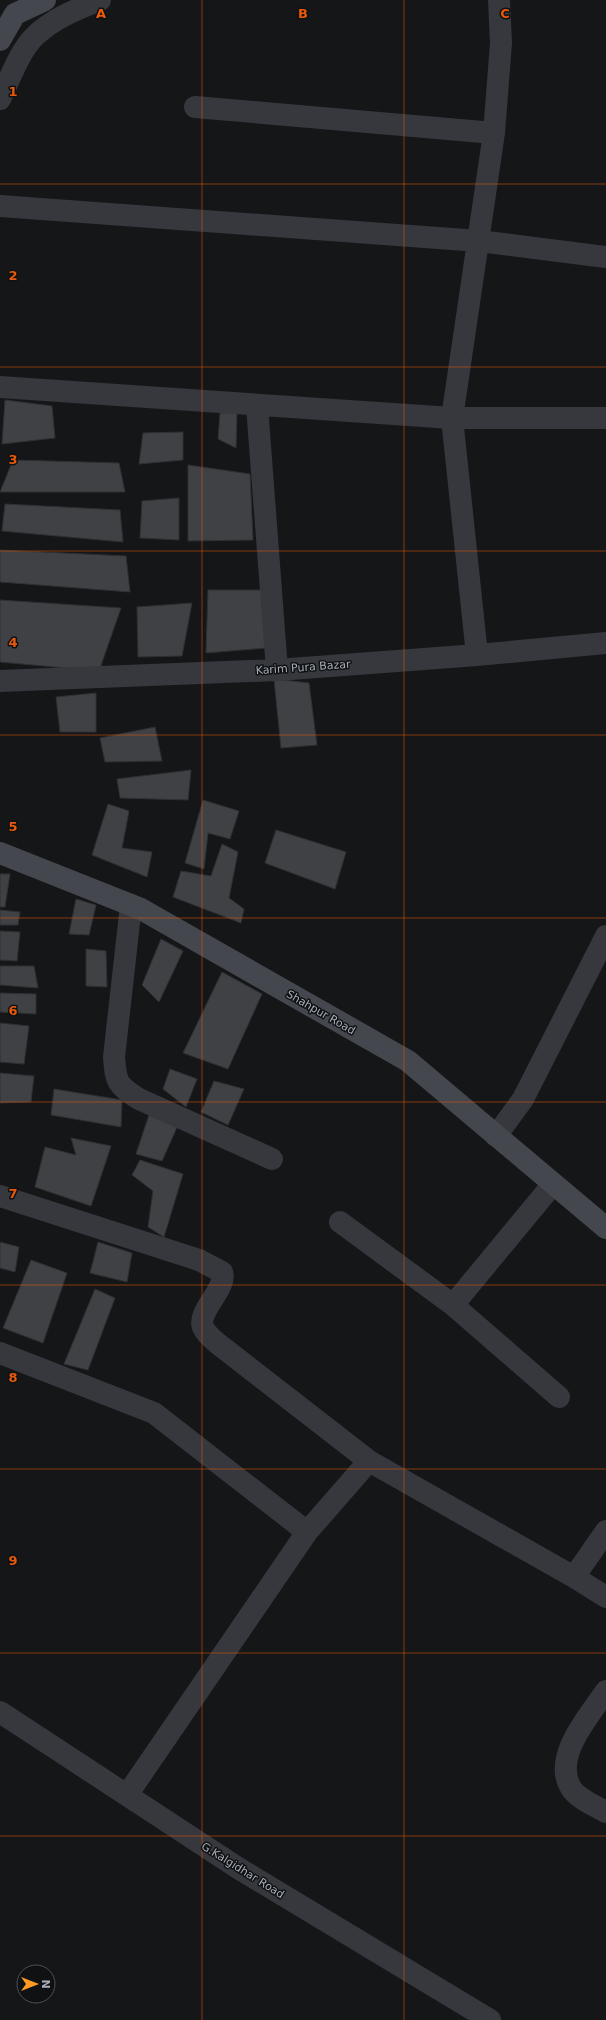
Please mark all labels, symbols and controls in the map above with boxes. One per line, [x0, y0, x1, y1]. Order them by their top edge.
text: A [96, 6, 106, 21]
text: B [298, 6, 308, 21]
text: C [500, 6, 510, 21]
text: 1 [8, 84, 18, 99]
text: 2 [8, 268, 18, 283]
text: 3 [8, 452, 18, 467]
text: 4 [8, 635, 18, 650]
street label: Karim Pura Bazar [255, 658, 351, 677]
text: 5 [8, 819, 18, 834]
street label: Shahpur Road [284, 987, 357, 1037]
text: 6 [8, 1003, 18, 1018]
text: 7 [8, 1186, 18, 1201]
text: 8 [8, 1370, 18, 1385]
text: 9 [8, 1553, 18, 1568]
street label: G.Kalgidhar Road [199, 1840, 287, 1901]
north arrow [16, 1964, 56, 2004]
text: N [39, 1979, 52, 1989]

